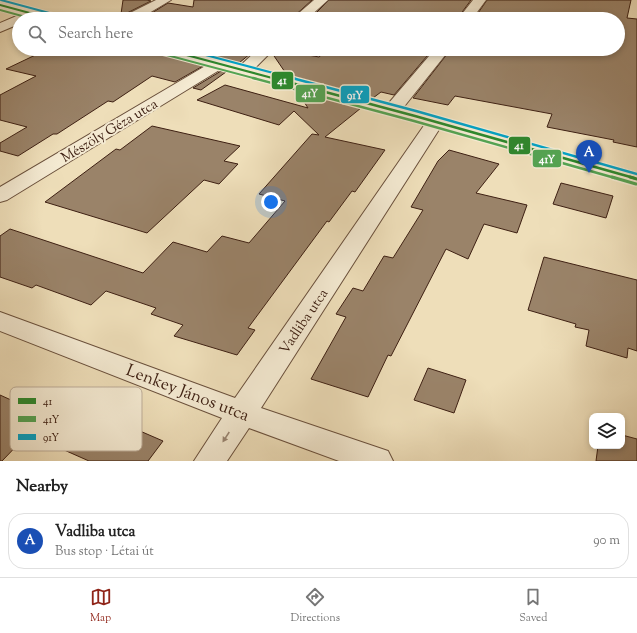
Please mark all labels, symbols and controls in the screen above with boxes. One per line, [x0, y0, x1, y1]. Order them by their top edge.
search box [12, 12, 625, 56]
icon: search [26, 23, 48, 45]
text: Search here [58, 24, 133, 45]
line badge: 41 [271, 71, 294, 90]
text: 41 [276, 73, 287, 89]
line badge: 41Y [295, 84, 326, 103]
line badge: 91Y [340, 85, 370, 104]
text: 41Y [301, 86, 318, 102]
text: 91Y [347, 88, 363, 104]
street label: Mészöly Géza utca [58, 95, 163, 169]
line badge: 41 [508, 136, 531, 155]
text: 41 [513, 138, 524, 154]
pin: A [576, 140, 602, 173]
line badge: 41Y [532, 149, 562, 168]
text: 41Y [538, 152, 555, 168]
your location [261, 192, 281, 212]
street label: Vadliba utca [275, 285, 334, 359]
street label: Lenkey János utca [122, 359, 253, 428]
legend [10, 387, 142, 451]
text: 41 [43, 394, 53, 410]
text: 41Y [43, 412, 59, 428]
map controls [589, 413, 625, 449]
button: layers [589, 413, 625, 449]
text: 91Y [43, 430, 59, 446]
one-way arrow [222, 432, 230, 442]
text: Nearby [16, 475, 68, 499]
text: Vadliba utca [55, 522, 135, 543]
text: A [25, 532, 35, 550]
text: 90 m [593, 532, 620, 550]
text: Bus stop · Létai út [55, 543, 154, 561]
tab: Map [90, 586, 112, 626]
tab: Directions [291, 586, 340, 626]
tab: Saved [519, 586, 547, 626]

